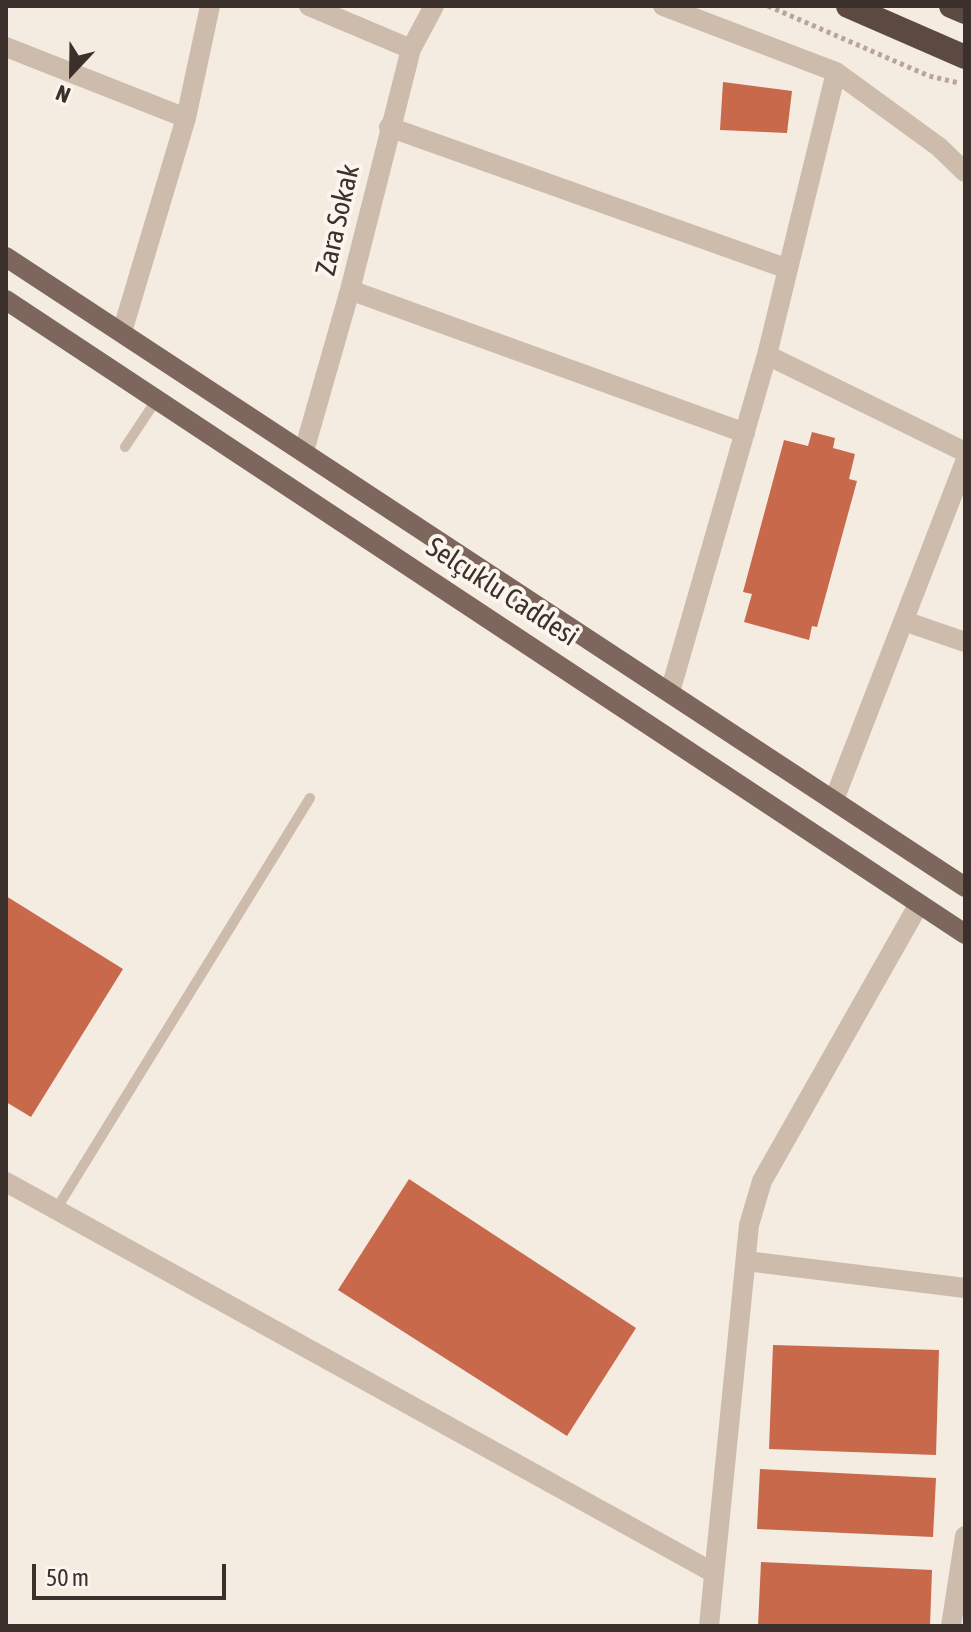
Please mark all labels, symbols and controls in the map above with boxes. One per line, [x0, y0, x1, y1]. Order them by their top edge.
north arrow [32, 32, 112, 112]
text: N [52, 80, 74, 109]
street label: Zara Sokak [309, 161, 367, 279]
street label: Selçuklu Caddesi [420, 531, 584, 653]
scale bar [36, 1548, 230, 1598]
text: 50 m [46, 1564, 89, 1591]

